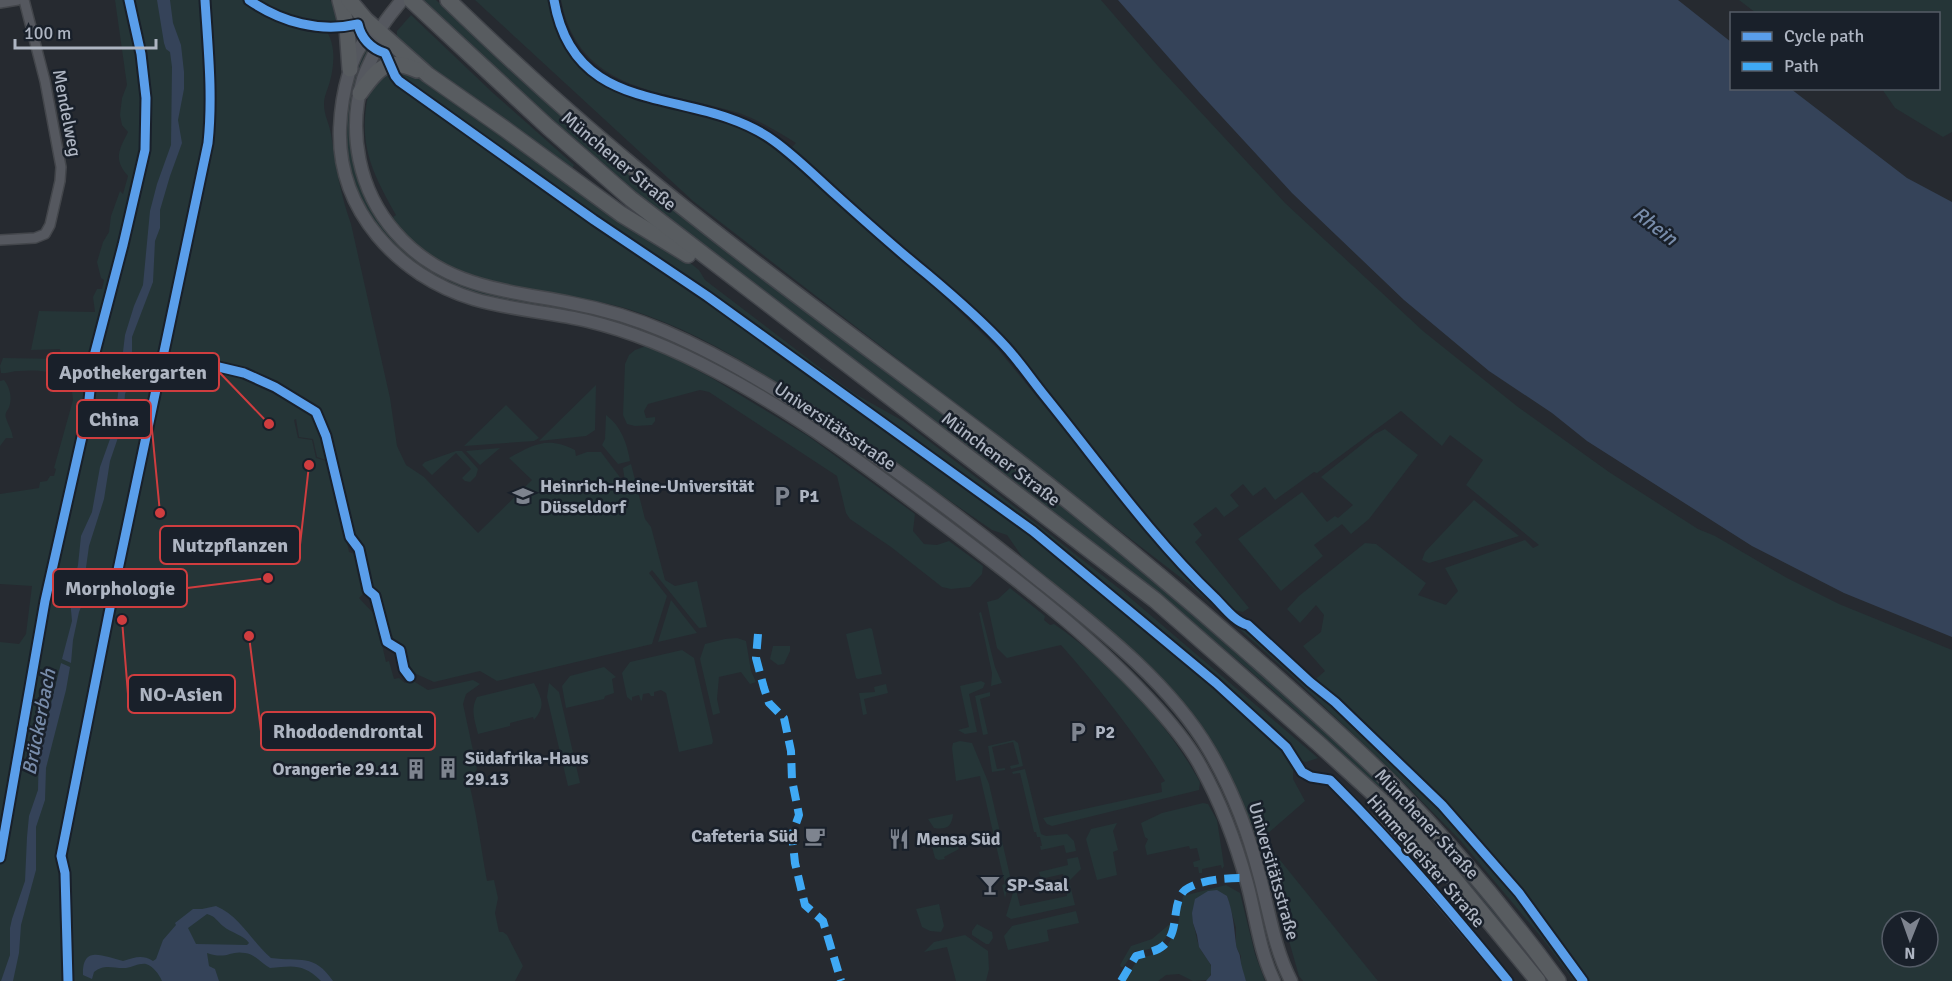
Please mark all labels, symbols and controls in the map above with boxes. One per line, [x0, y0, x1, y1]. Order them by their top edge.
scale bar [15, 12, 156, 50]
legend [1730, 12, 1940, 90]
text: 100 m [24, 22, 71, 44]
text: Cycle path [1784, 25, 1864, 47]
text: Path [1784, 55, 1819, 77]
street label: Mendelweg [48, 68, 86, 158]
street label: Münchener Straße [557, 107, 681, 215]
water label: Rhein [1628, 201, 1683, 251]
callout: Apothekergarten [47, 353, 219, 391]
text: Apothekergarten [59, 360, 207, 385]
street label: Universitätsstraße [770, 377, 900, 475]
callout: China [77, 400, 151, 438]
text: China [89, 407, 139, 432]
street label: Münchener Straße [937, 407, 1065, 511]
place label: Heinrich-Heine-Universität Düsseldorf [540, 475, 755, 518]
school or university icon: Heinrich-Heine-Universität Düsseldorf [511, 484, 535, 508]
parking icon: P1 [770, 484, 794, 508]
place label: P1 [799, 485, 820, 507]
callout: Nutzpflanzen [160, 526, 300, 564]
text: Nutzpflanzen [172, 533, 288, 558]
callout: Morphologie [53, 569, 187, 607]
text: Morphologie [65, 576, 175, 601]
water label: Brückerbach [16, 666, 62, 777]
callout: NO-Asien [128, 675, 235, 713]
text: NO-Asien [139, 682, 223, 707]
callout: Rhododendrontal [261, 712, 435, 750]
text: Rhododendrontal [273, 719, 423, 744]
parking icon: P2 [1066, 720, 1090, 744]
place label: P2 [1095, 721, 1115, 743]
place label: Südafrika-Haus 29.13 [465, 747, 589, 790]
building icon: Südafrika-Haus 29.13 [436, 756, 460, 780]
building icon: Orangerie 29.11 [404, 757, 428, 781]
place label: Orangerie 29.11 [273, 758, 399, 780]
street label: Münchener Straße [1370, 764, 1484, 884]
street label: Himmelgeister Straße [1362, 790, 1490, 932]
street label: Universitätsstraße [1244, 800, 1304, 942]
cafe icon: Cafeteria Süd [803, 824, 827, 848]
place label: Cafeteria Süd [691, 825, 798, 847]
restaurant icon: Mensa Süd [887, 827, 911, 851]
place label: Mensa Süd [916, 828, 1001, 850]
bar icon: SP-Saal [978, 873, 1002, 897]
place label: SP-Saal [1007, 874, 1069, 896]
north arrow [1880, 909, 1940, 969]
text: N [1904, 943, 1915, 963]

